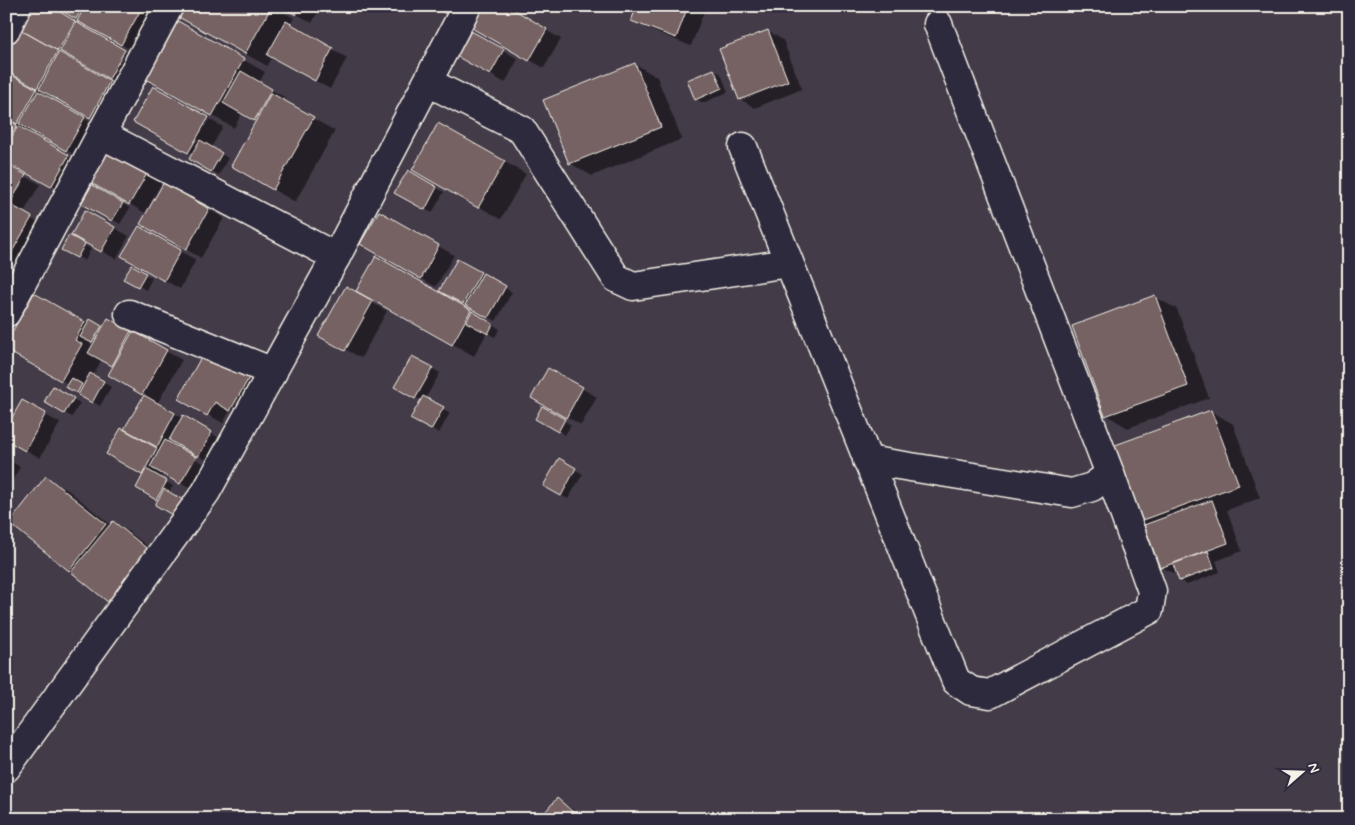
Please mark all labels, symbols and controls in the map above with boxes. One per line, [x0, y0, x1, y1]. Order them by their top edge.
north arrow [1278, 748, 1328, 798]
text: N [1303, 760, 1323, 775]

